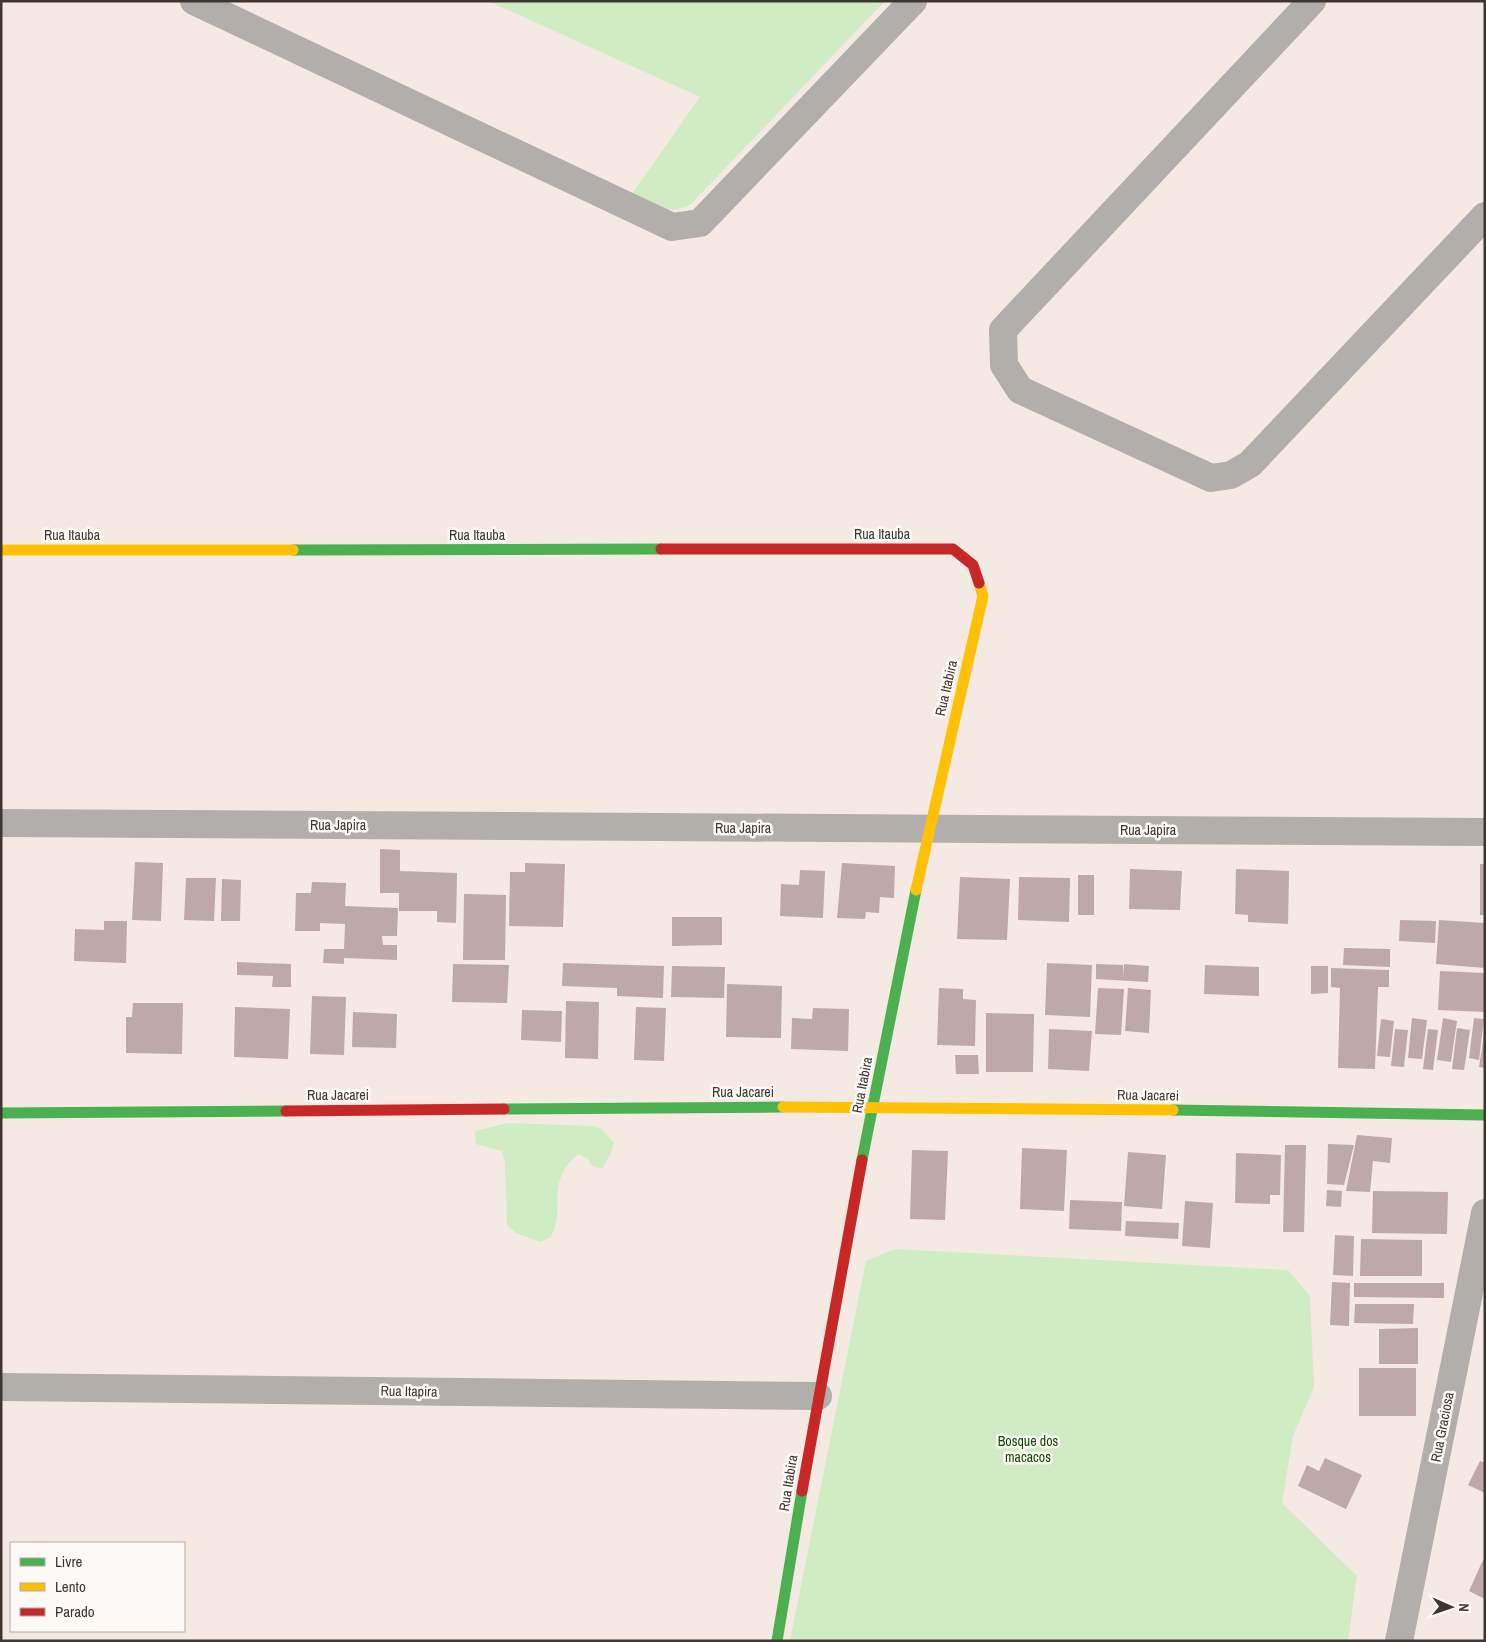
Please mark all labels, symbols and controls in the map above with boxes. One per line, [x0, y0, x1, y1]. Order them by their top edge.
street label: Rua Itauba [854, 525, 911, 543]
street label: Rua Itauba [44, 526, 101, 544]
street label: Rua Itauba [449, 526, 506, 544]
street label: Rua Itabira [931, 658, 961, 718]
street label: Rua Japira [310, 816, 367, 834]
street label: Rua Japira [715, 819, 772, 837]
street label: Rua Japira [1120, 821, 1177, 839]
street label: Rua Itabira [848, 1055, 876, 1115]
street label: Rua Jacarei [712, 1083, 774, 1101]
street label: Rua Jacarei [1117, 1085, 1179, 1105]
street label: Rua Jacarei [307, 1086, 369, 1104]
street label: Rua Itapira [380, 1382, 438, 1401]
street label: Rua Graciosa [1426, 1390, 1458, 1463]
park label: Bosque dos macacos [998, 1432, 1059, 1466]
street label: Rua Itabira [775, 1453, 801, 1512]
legend [10, 1542, 185, 1632]
text: Livre [55, 1551, 83, 1572]
text: Lento [55, 1576, 86, 1597]
north arrow [1426, 1582, 1476, 1632]
text: Parado [55, 1601, 95, 1622]
text: N [1455, 1603, 1473, 1612]

